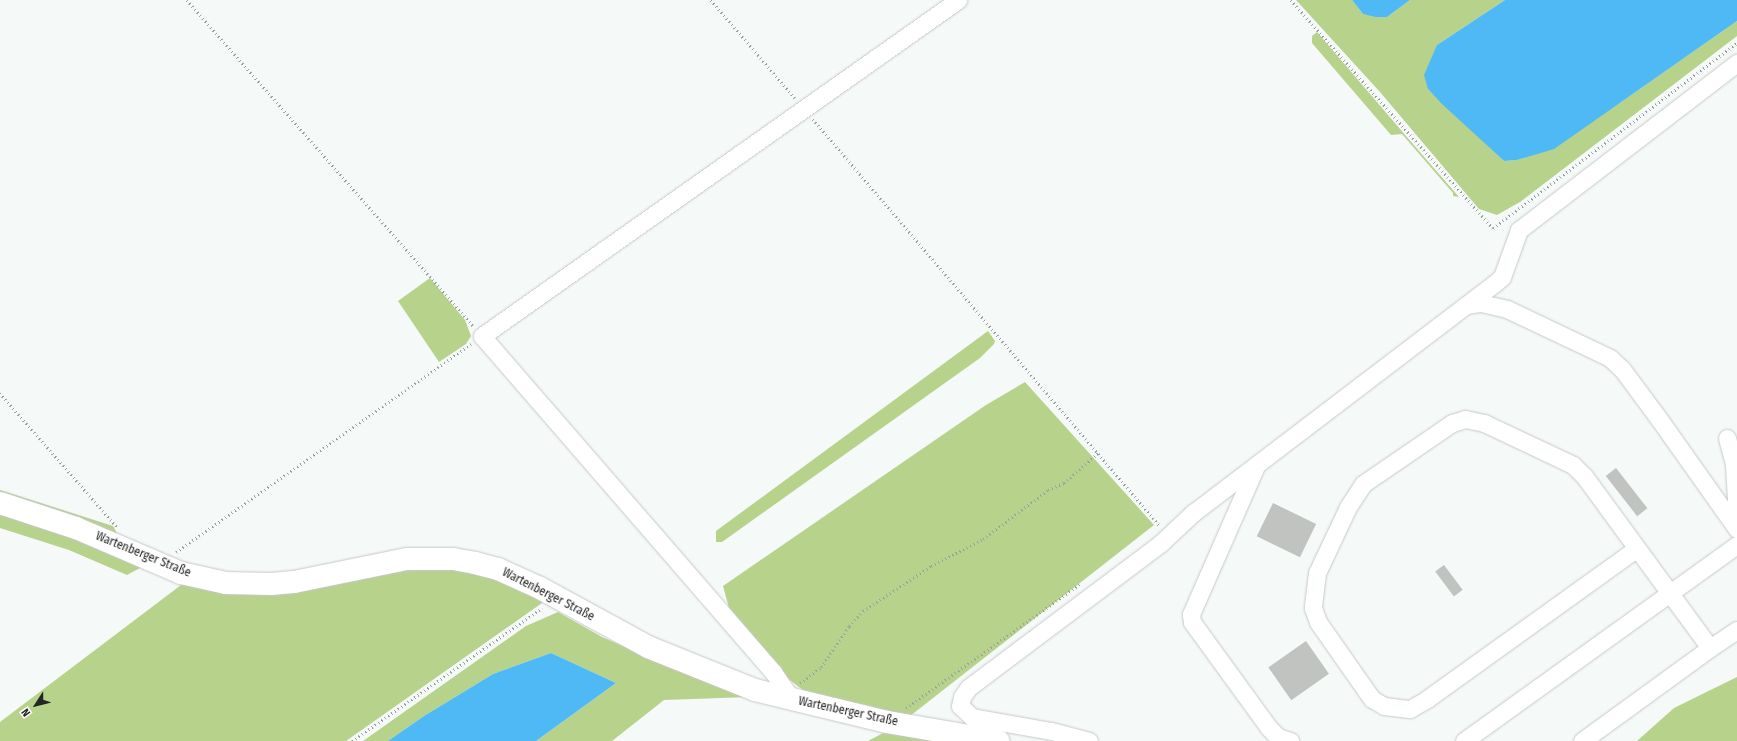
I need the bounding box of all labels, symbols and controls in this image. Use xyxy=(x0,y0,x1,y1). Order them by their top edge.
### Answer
street label: Wartenberger Straße xyxy=(93,529,193,581)
street label: Wartenberger Straße xyxy=(500,566,596,624)
north arrow xyxy=(16,685,56,725)
street label: Wartenberger Straße xyxy=(797,694,899,730)
text: N xyxy=(19,706,33,719)

